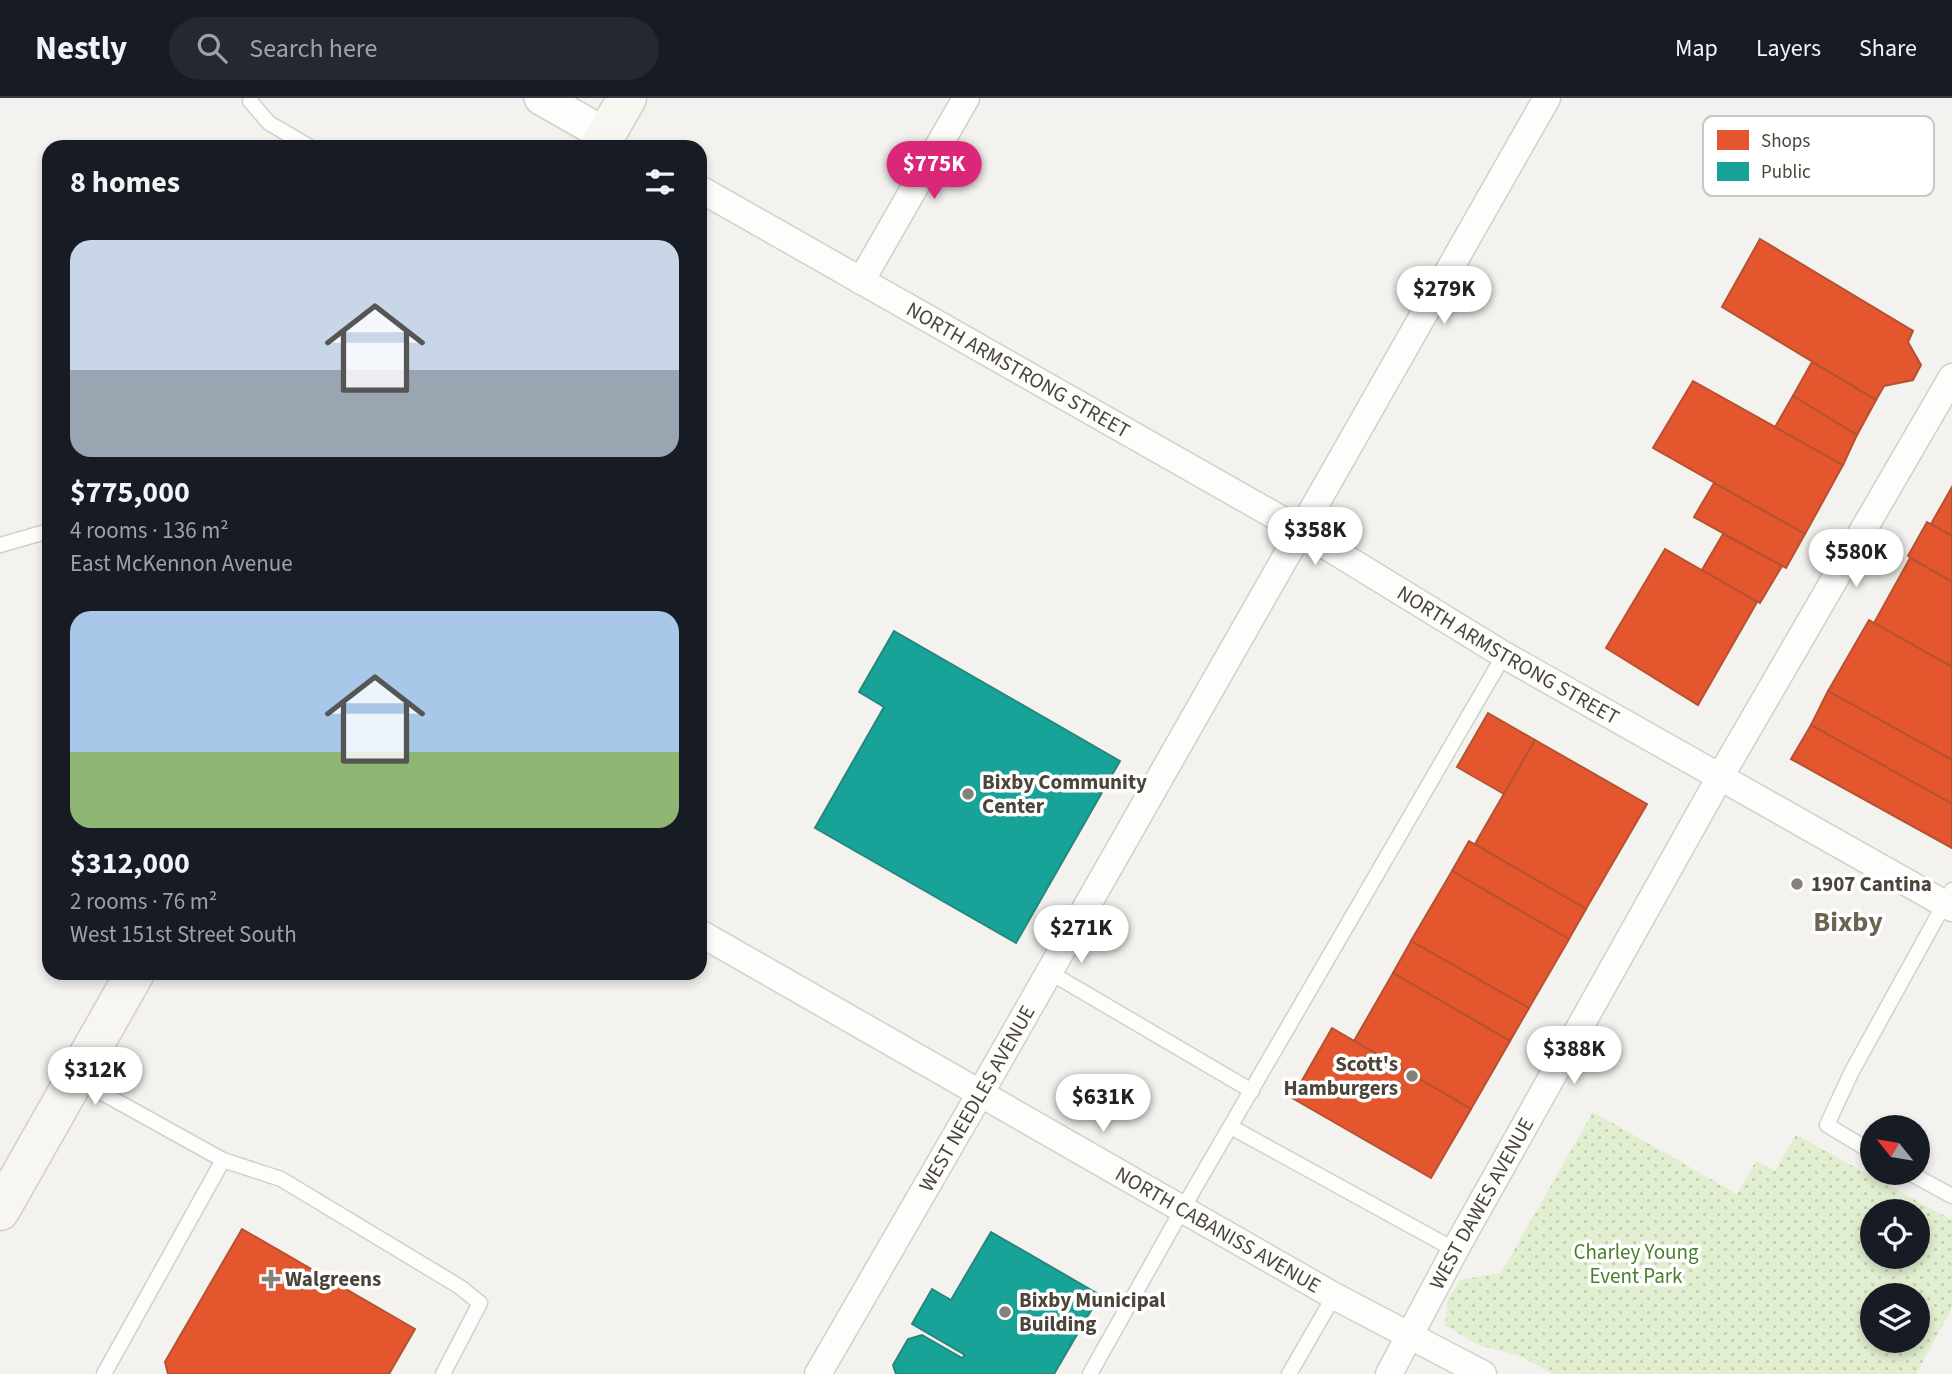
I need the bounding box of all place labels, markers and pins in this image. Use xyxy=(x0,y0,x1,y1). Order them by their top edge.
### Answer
pin: $775K xyxy=(885,141,983,201)
pin: $279K xyxy=(1395,266,1493,326)
pin: $358K xyxy=(1266,508,1364,567)
pin: $580K xyxy=(1807,530,1905,589)
place label: Bixby Community Center xyxy=(982,767,1147,821)
marker: Bixby Community Center xyxy=(960,786,976,802)
place label: 1907 Cantina xyxy=(1811,869,1932,899)
marker: 1907 Cantina xyxy=(1789,876,1805,892)
pin: $271K xyxy=(1032,906,1130,965)
pin: $388K xyxy=(1525,1026,1623,1086)
pin: $312K xyxy=(46,1048,144,1107)
place label: Scott's Hamburgers xyxy=(1283,1049,1398,1103)
marker: Scott's Hamburgers xyxy=(1404,1068,1420,1084)
pin: $631K xyxy=(1054,1074,1152,1134)
place label: Walgreens xyxy=(285,1264,381,1294)
marker: Walgreens xyxy=(263,1271,279,1287)
place label: Bixby Municipal Building xyxy=(1019,1285,1166,1339)
marker: Bixby Municipal Building xyxy=(997,1304,1013,1320)

